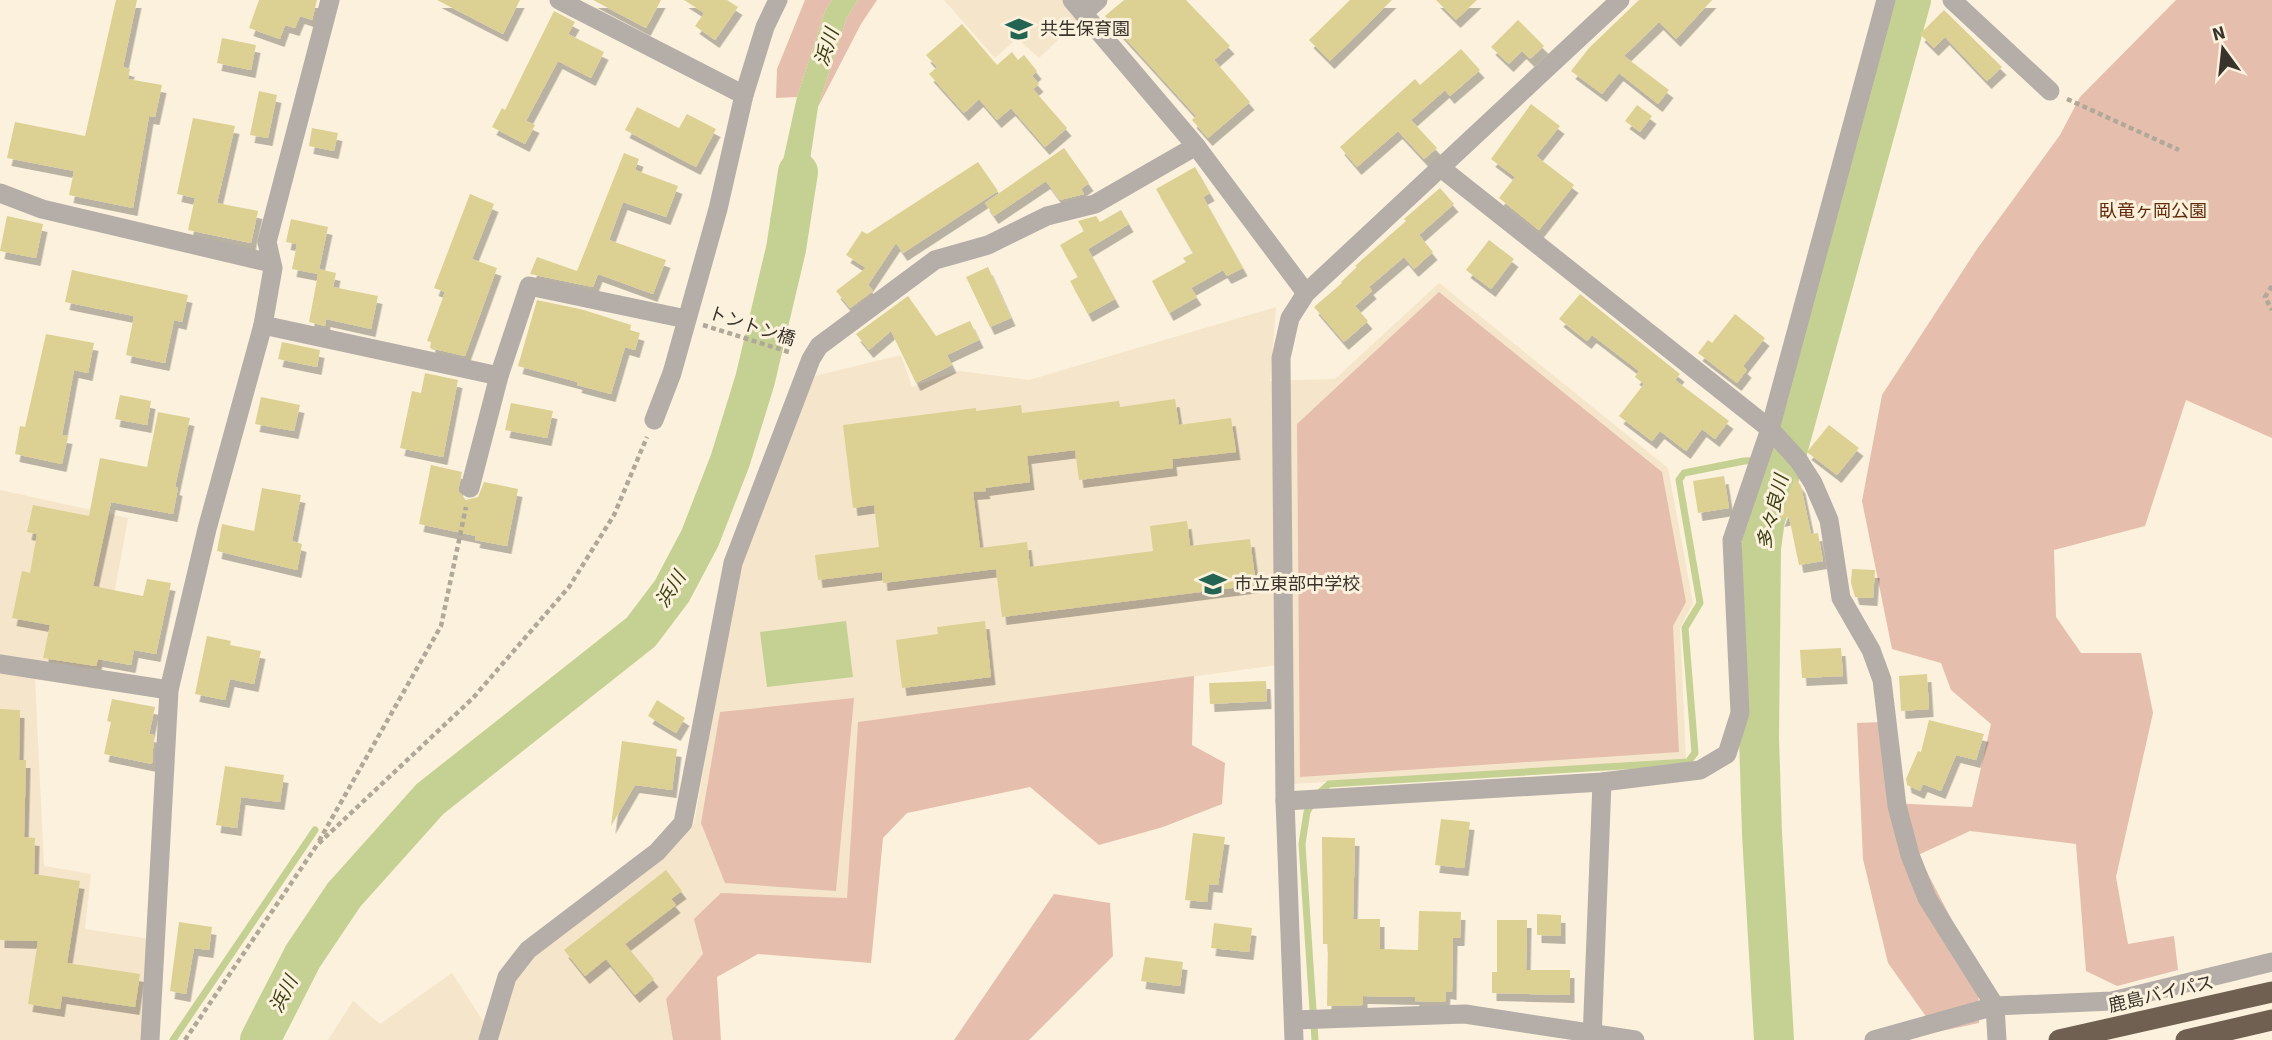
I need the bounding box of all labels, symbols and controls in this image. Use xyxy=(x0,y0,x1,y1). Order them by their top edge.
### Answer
school or university icon: 共生保育園 xyxy=(1004,14,1034,44)
north arrow xyxy=(2188,14,2258,84)
place label: 共生保育園 xyxy=(1040,17,1130,42)
text: N xyxy=(2209,19,2229,49)
water label: 浜川 xyxy=(809,23,847,70)
park label: 臥竜ヶ岡公園 xyxy=(2099,199,2207,224)
street label: トントン橋 xyxy=(705,301,799,352)
water label: 多々良川 xyxy=(1751,470,1796,553)
water label: 浜川 xyxy=(650,565,694,613)
school or university icon: 市立東部中学校 xyxy=(1198,569,1228,599)
place label: 市立東部中学校 xyxy=(1234,572,1360,597)
water label: 浜川 xyxy=(264,970,306,1018)
street label: 鹿島バイパス xyxy=(2106,970,2216,1019)

